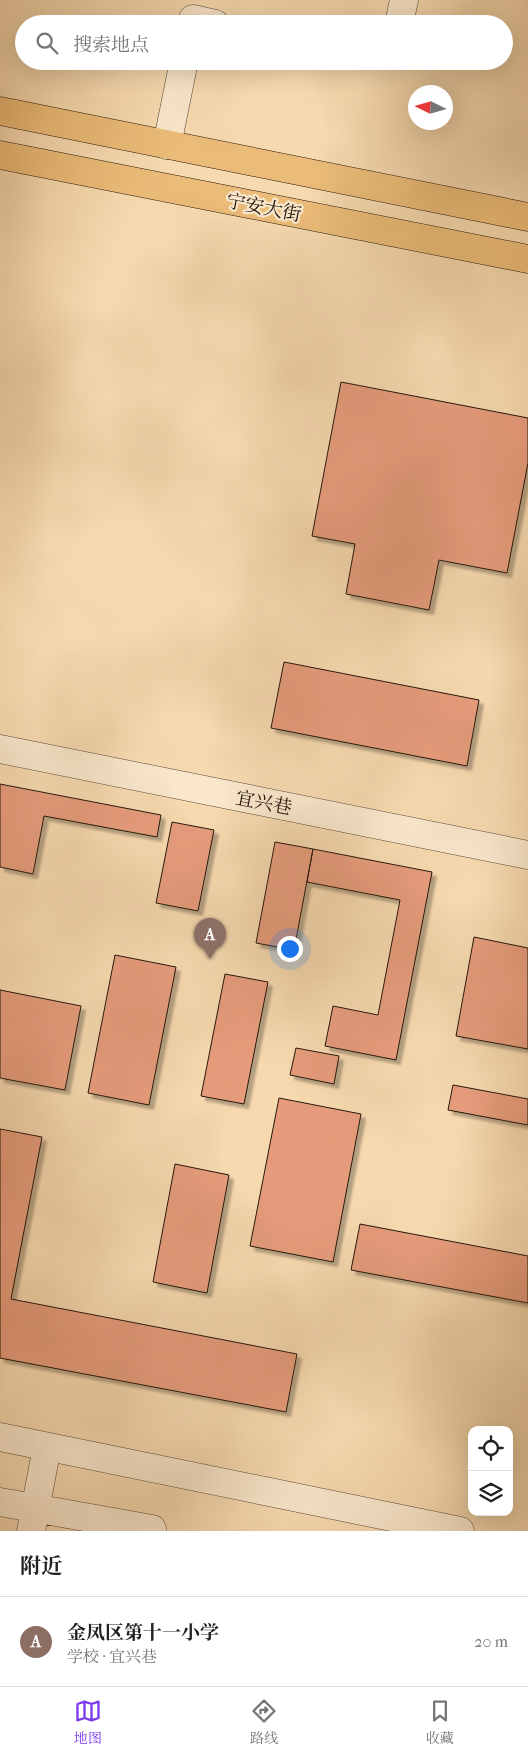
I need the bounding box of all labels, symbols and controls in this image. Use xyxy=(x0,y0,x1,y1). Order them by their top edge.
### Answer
search box xyxy=(15,15,513,70)
icon: search xyxy=(33,29,61,57)
text: 搜索地点 xyxy=(73,34,149,56)
north arrow xyxy=(408,85,453,130)
street label: 宁安大街 xyxy=(224,190,303,226)
street label: 宜兴巷 xyxy=(234,787,294,819)
pin: A xyxy=(194,918,226,959)
your location xyxy=(277,936,303,962)
map controls xyxy=(468,1426,513,1516)
button: locate xyxy=(468,1426,513,1471)
button: layers xyxy=(468,1471,513,1516)
text: 附近 xyxy=(20,1554,62,1578)
text: 金凤区第十一小学 xyxy=(67,1622,219,1644)
text: A xyxy=(31,1632,41,1651)
text: 20 m xyxy=(474,1632,508,1651)
text: 学校 · 宜兴巷 xyxy=(67,1647,157,1666)
tab: 地图 xyxy=(74,1697,102,1747)
tab: 路线 xyxy=(250,1697,278,1747)
tab: 收藏 xyxy=(426,1697,454,1747)

